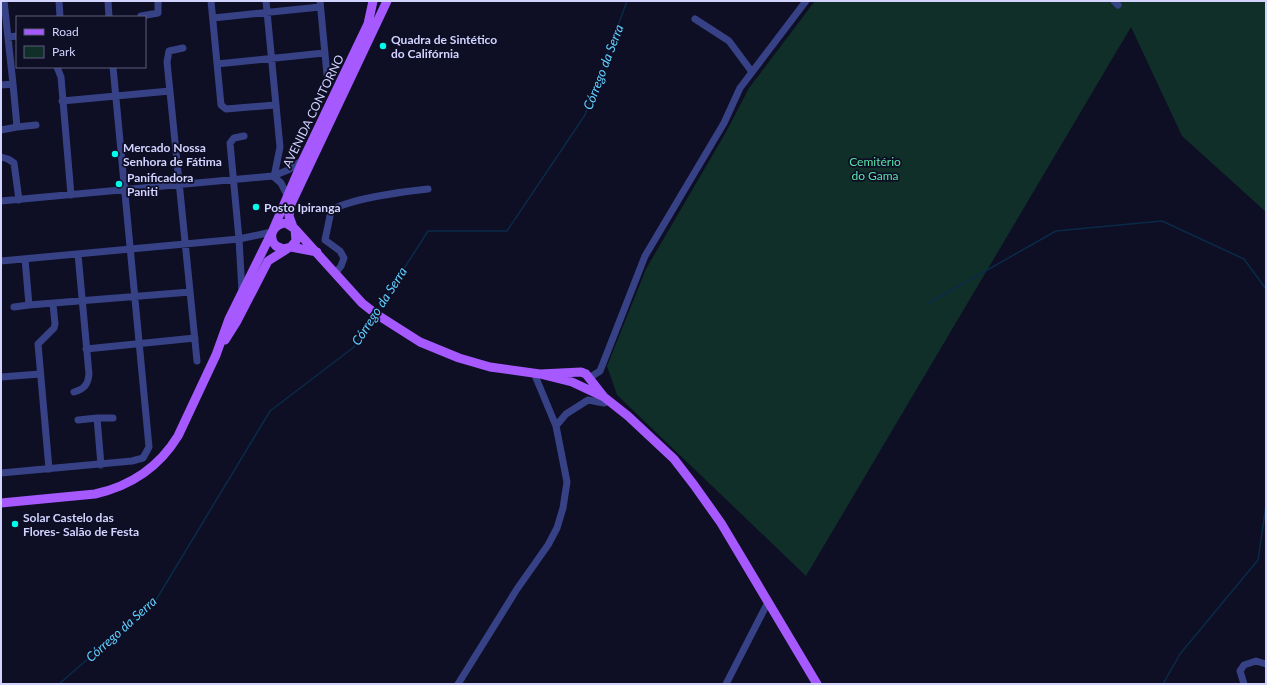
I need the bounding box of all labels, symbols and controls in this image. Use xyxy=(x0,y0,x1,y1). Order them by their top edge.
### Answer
legend xyxy=(16,16,146,68)
water label: Córrego da Serra xyxy=(579,22,627,112)
text: Road xyxy=(52,24,79,39)
place label: Quadra de Sintético do Califórnia xyxy=(391,32,497,61)
marker: Quadra de Sintético do Califórnia xyxy=(378,41,388,51)
text: Park xyxy=(52,44,76,59)
street label: AVENIDA CONTORNO xyxy=(279,52,347,170)
place label: Mercado Nossa Senhora de Fátima xyxy=(123,140,222,169)
marker: Mercado Nossa Senhora de Fátima xyxy=(110,149,120,159)
park label: Cemitério do Gama xyxy=(849,154,901,183)
place label: Panificadora Paniti xyxy=(127,170,193,199)
marker: Panificadora Paniti xyxy=(114,179,124,189)
place label: Posto Ipiranga xyxy=(264,200,341,215)
marker: Posto Ipiranga xyxy=(251,202,261,212)
water label: Córrego da Serra xyxy=(348,264,410,348)
place label: Solar Castelo das Flores- Salão de Festa xyxy=(23,510,139,539)
marker: Solar Castelo das Flores- Salão de Festa xyxy=(10,519,20,529)
water label: Córrego da Serra xyxy=(82,593,160,665)

